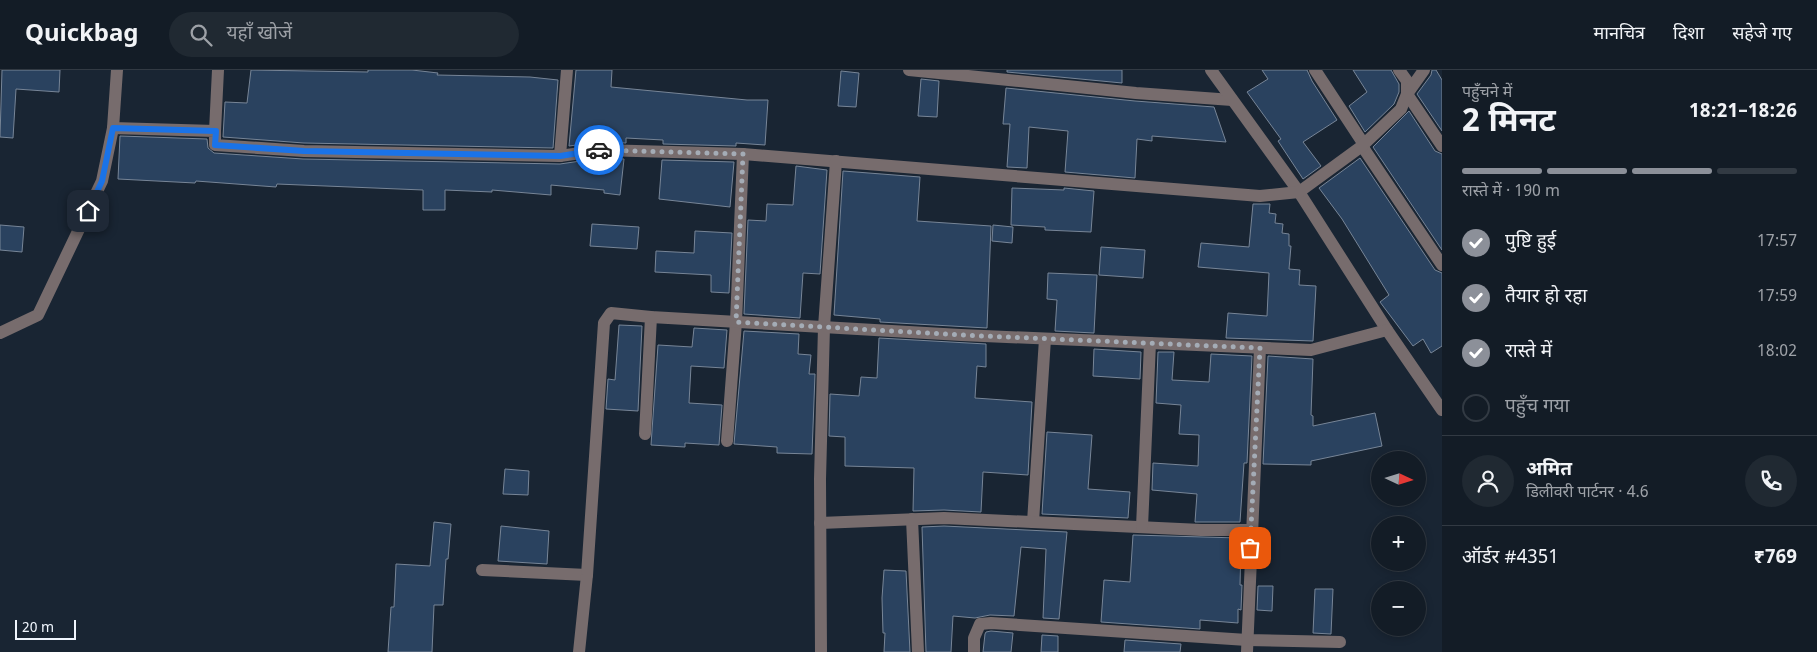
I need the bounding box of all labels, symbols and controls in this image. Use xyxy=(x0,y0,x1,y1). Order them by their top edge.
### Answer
search box xyxy=(169,12,519,57)
text: Quickbag xyxy=(25,19,139,51)
icon: search xyxy=(187,21,215,49)
text: यहाँ खोजें xyxy=(227,22,292,47)
text: मानचित्र xyxy=(1594,23,1645,46)
text: दिशा xyxy=(1673,23,1704,46)
text: सहेजे गए xyxy=(1732,23,1792,46)
text: पहुँचने में xyxy=(1462,83,1512,104)
text: 18:21–18:26 xyxy=(1689,100,1797,125)
text: 2 मिनट xyxy=(1462,102,1556,144)
courier xyxy=(574,125,624,175)
icon: car xyxy=(585,136,613,164)
text: रास्ते में · 190 m xyxy=(1462,182,1560,203)
pin xyxy=(67,190,109,232)
icon: home xyxy=(74,197,102,225)
icon: check xyxy=(1462,229,1490,257)
text: पुष्टि हुई xyxy=(1505,230,1556,255)
text: 17:57 xyxy=(1757,232,1797,253)
icon: check xyxy=(1462,284,1490,312)
text: तैयार हो रहा xyxy=(1505,285,1587,310)
text: 17:59 xyxy=(1757,287,1797,308)
icon: check xyxy=(1462,339,1490,367)
text: रास्ते में xyxy=(1505,340,1552,365)
text: 18:02 xyxy=(1757,342,1797,363)
text: पहुँच गया xyxy=(1505,395,1570,420)
north arrow xyxy=(1371,451,1426,506)
map controls xyxy=(1371,451,1426,636)
button: person xyxy=(1462,455,1514,507)
button: phone xyxy=(1745,455,1797,507)
text: अमित xyxy=(1526,458,1572,483)
text: डिलीवरी पार्टनर · 4.6 xyxy=(1526,483,1649,504)
button: + xyxy=(1371,516,1426,571)
pin xyxy=(1229,527,1271,569)
icon: bag xyxy=(1236,534,1264,562)
text: ऑर्डर #4351 xyxy=(1462,546,1559,571)
text: ₹769 xyxy=(1754,546,1797,571)
button: − xyxy=(1371,581,1426,636)
scale bar xyxy=(15,617,76,640)
text: 20 m xyxy=(22,619,54,638)

